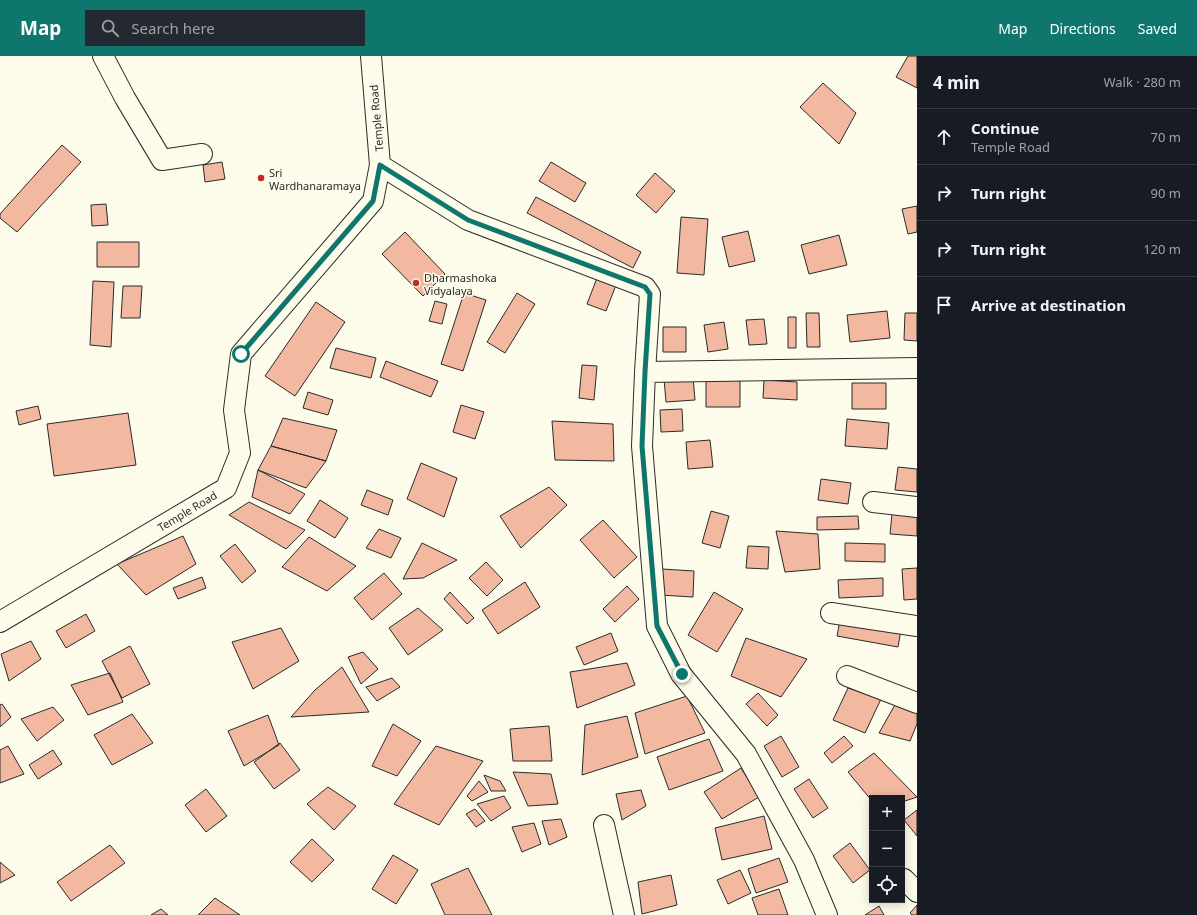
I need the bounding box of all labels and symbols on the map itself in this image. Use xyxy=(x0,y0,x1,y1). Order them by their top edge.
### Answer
street label: Temple Road xyxy=(366,84,386,152)
place label: Sri Wardhanaramaya xyxy=(269,165,361,193)
marker: Sri Wardhanaramaya xyxy=(256,173,266,183)
place label: Dharmashoka Vidyalaya xyxy=(424,270,497,298)
marker: Dharmashoka Vidyalaya xyxy=(411,278,421,288)
route start xyxy=(232,345,250,363)
street label: Temple Road xyxy=(154,487,220,535)
route end xyxy=(673,665,691,683)

